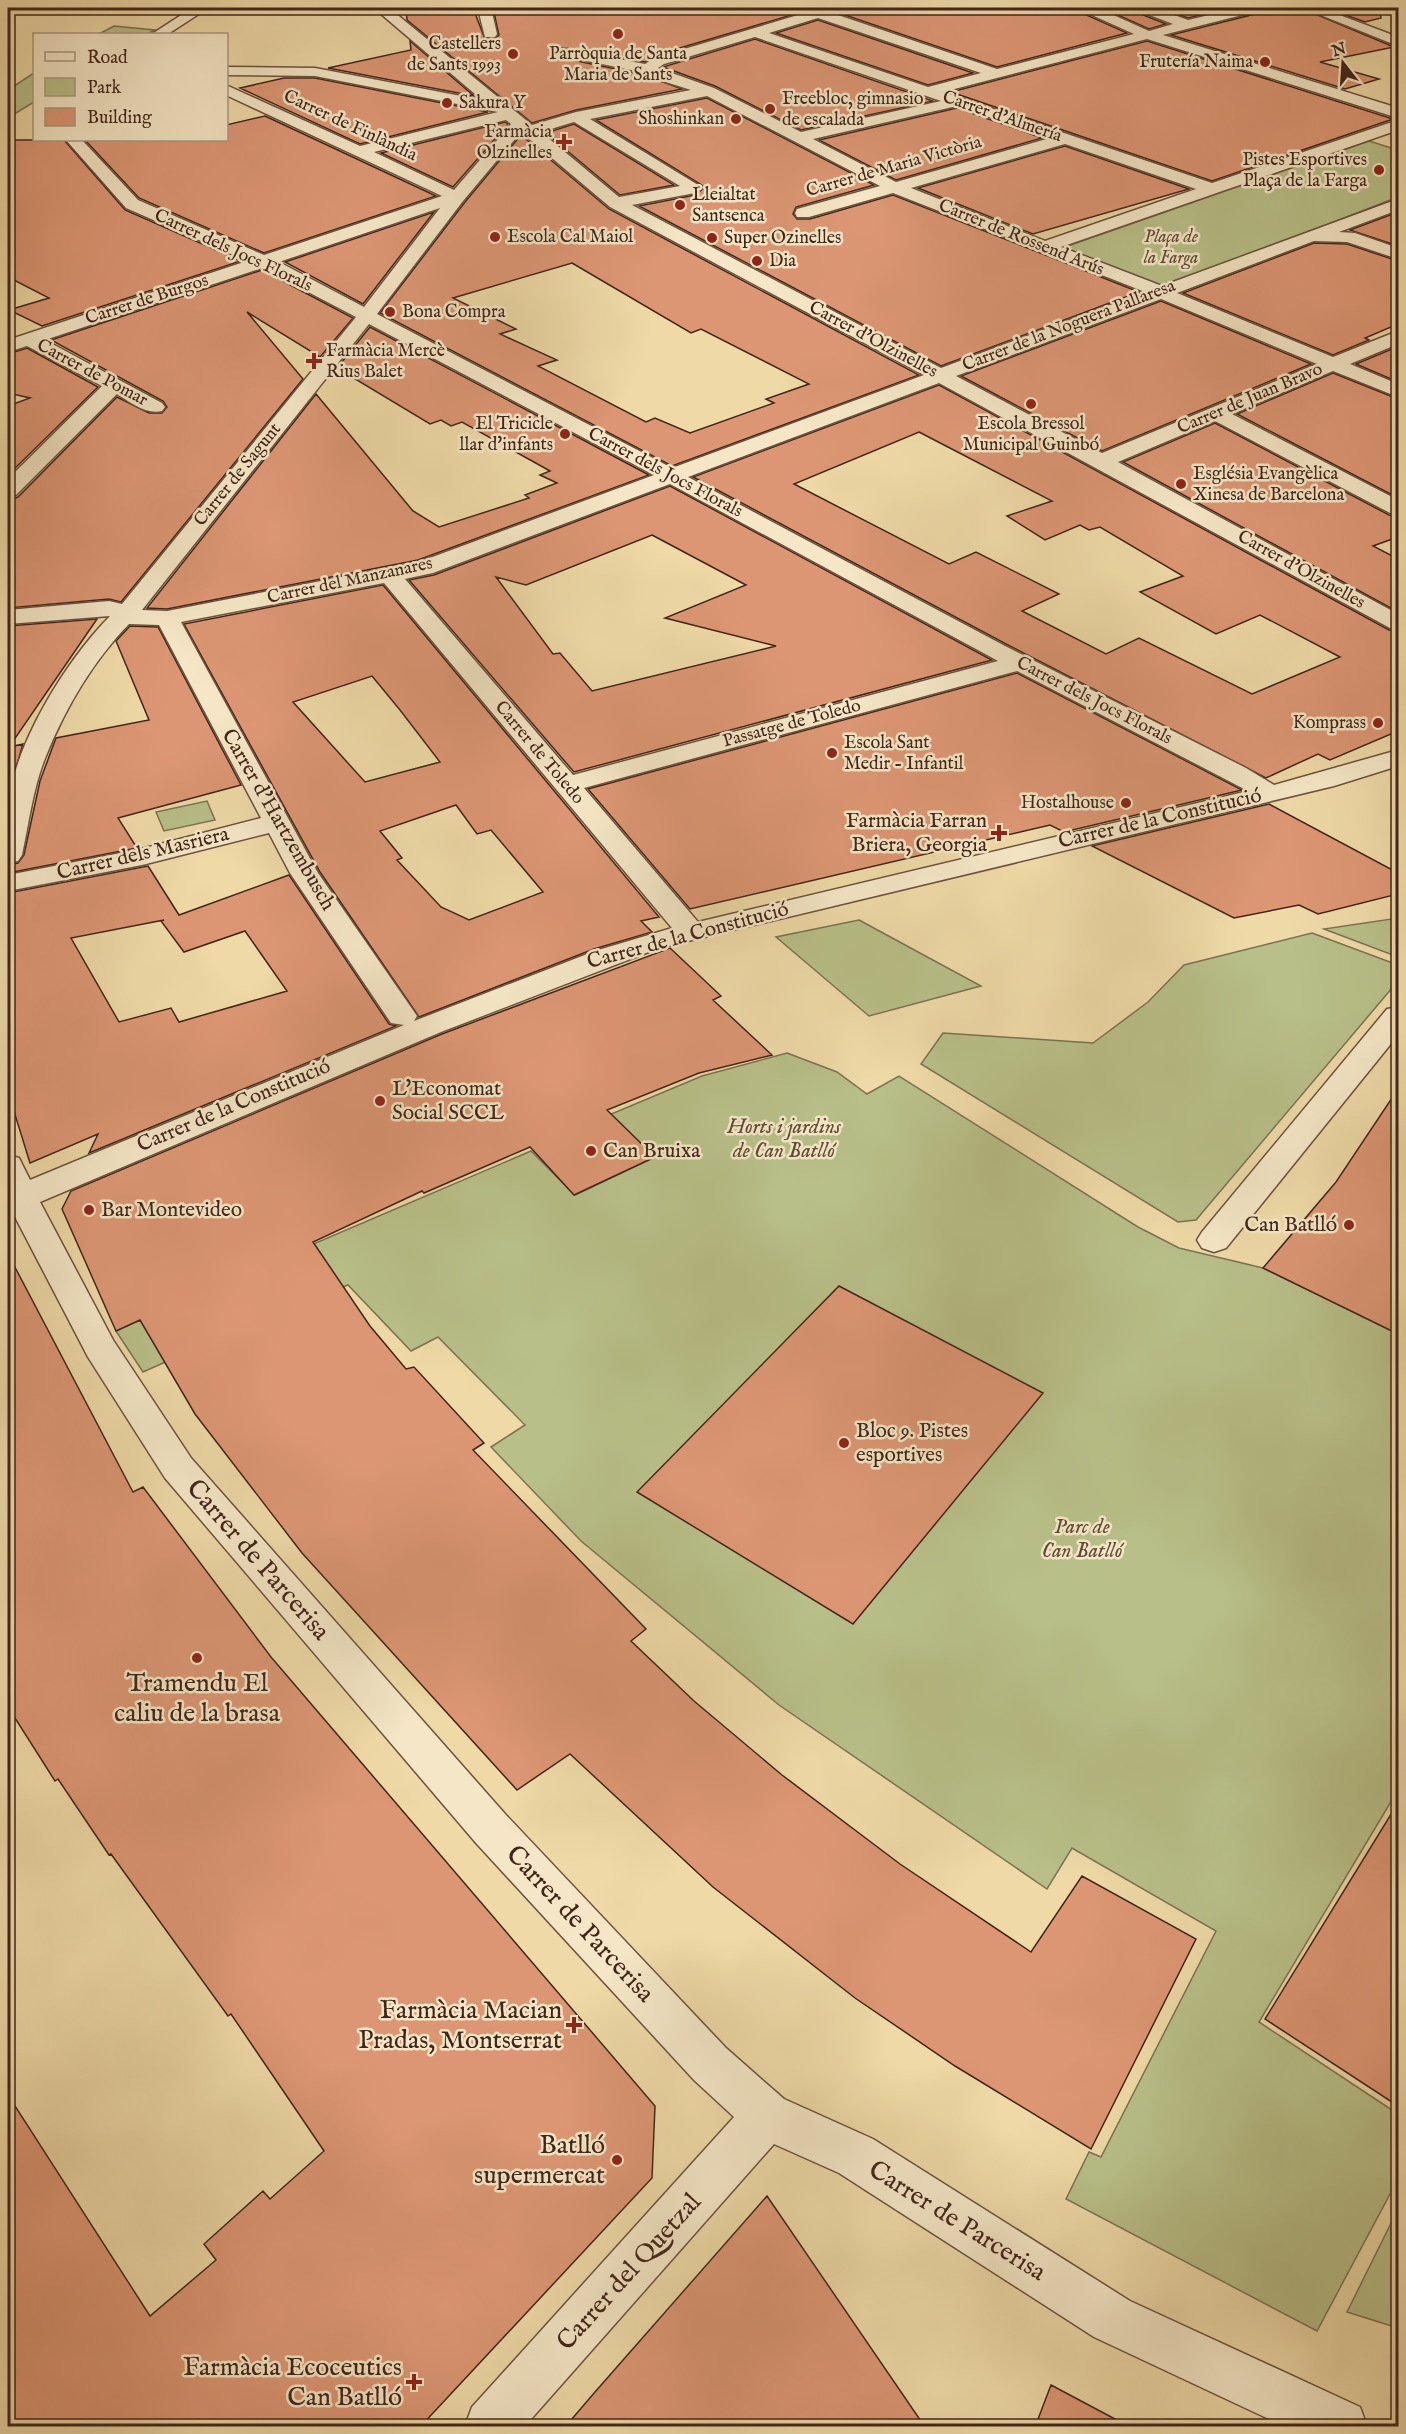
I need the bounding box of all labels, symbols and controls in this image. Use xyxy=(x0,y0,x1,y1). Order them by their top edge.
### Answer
marker: Parròquia de Santa Maria de Sants xyxy=(611,27,625,41)
legend xyxy=(33,33,228,141)
place label: Castellers de Sants 1993 xyxy=(407,33,501,77)
north arrow xyxy=(1313,33,1373,93)
text: N xyxy=(1329,39,1349,62)
place label: Parròquia de Santa Maria de Sants xyxy=(549,43,687,87)
text: Road xyxy=(87,47,128,70)
marker: Castellers de Sants 1993 xyxy=(506,47,520,61)
place label: Frutería Naima xyxy=(1139,51,1253,74)
marker: Frutería Naima xyxy=(1258,55,1272,69)
text: Park xyxy=(87,77,122,100)
street label: Carrer de Finlàndia xyxy=(280,85,421,167)
street label: Carrer d'Almería xyxy=(939,86,1065,148)
place label: Freebloc, gimnasio de escalada xyxy=(782,88,924,132)
place label: Sakura Y xyxy=(459,92,526,115)
marker: Sakura Y xyxy=(440,96,454,110)
marker: Freebloc, gimnasio de escalada xyxy=(763,102,777,116)
text: Building xyxy=(87,107,152,130)
place label: Shoshinkan xyxy=(638,108,724,131)
marker: Shoshinkan xyxy=(729,112,743,126)
place label: Farmàcia Olzinelles xyxy=(477,121,552,165)
street label: Carrer de Maria Victòria xyxy=(804,131,985,203)
marker: Farmàcia Olzinelles xyxy=(557,135,571,149)
place label: Pistes Esportives Plaça de la Farga xyxy=(1243,149,1367,193)
marker: Pistes Esportives Plaça de la Farga xyxy=(1372,163,1386,177)
place label: Lleialtat Santsenca xyxy=(692,184,765,228)
street label: Carrer de Rossend Arús xyxy=(935,194,1107,282)
marker: Lleialtat Santsenca xyxy=(673,198,687,212)
street label: Carrer dels Jocs Florals xyxy=(150,204,316,298)
place label: Escola Cal Maiol xyxy=(507,226,633,249)
park label: Plaça de la Farga xyxy=(1144,226,1198,270)
place label: Super Ozinelles xyxy=(724,227,841,250)
marker: Escola Cal Maiol xyxy=(488,230,502,244)
marker: Super Ozinelles xyxy=(705,231,719,245)
place label: Dia xyxy=(769,250,796,273)
marker: Dia xyxy=(750,254,764,268)
street label: Carrer de Burgos xyxy=(83,269,211,331)
street label: Carrer de la Noguera Pallaresa xyxy=(959,275,1179,377)
street label: Carrer d'Olzinelles xyxy=(805,296,941,384)
place label: Bona Compra xyxy=(402,301,506,324)
marker: Bona Compra xyxy=(383,305,397,319)
street label: Carrer de Pomar xyxy=(33,334,152,412)
place label: Farmàcia Mercè Rius Balet xyxy=(326,340,445,384)
marker: Farmàcia Mercè Rius Balet xyxy=(307,354,321,368)
street label: Carrer de Juan Bravo xyxy=(1174,358,1326,440)
marker: Escola Bressol Municipal Guinbó xyxy=(1024,397,1038,411)
place label: El Tricicle llar d'infants xyxy=(460,413,553,457)
place label: Escola Bressol Municipal Guinbó xyxy=(963,413,1100,457)
street label: Carrer de Sagunt xyxy=(189,419,287,531)
street label: Carrer dels Jocs Florals xyxy=(584,423,746,523)
marker: El Tricicle llar d'infants xyxy=(558,427,572,441)
place label: Església Evangèlica Xinesa de Barcelona xyxy=(1193,463,1344,507)
marker: Església Evangèlica Xinesa de Barcelona xyxy=(1174,477,1188,491)
street label: Carrer d'Olzinelles xyxy=(1233,525,1369,615)
street label: Carrer del Manzanares xyxy=(265,552,435,610)
street label: Carrer dels Jocs Florals xyxy=(1012,652,1176,750)
street label: Passatge de Toledo xyxy=(720,694,864,753)
street label: Carrer de Toledo xyxy=(489,697,589,810)
place label: Komprass xyxy=(1293,712,1366,735)
marker: Komprass xyxy=(1371,716,1385,730)
street label: Carrer d'Hartzembusch xyxy=(215,724,341,916)
place label: Escola Sant Medir - Infantil xyxy=(844,732,963,776)
marker: Escola Sant Medir - Infantil xyxy=(825,746,839,760)
street label: Carrer de la Constitució xyxy=(1056,782,1264,856)
place label: Hostalhouse xyxy=(1021,792,1114,815)
marker: Hostalhouse xyxy=(1119,796,1133,810)
place label: Farmàcia Farran Briera, Georgia xyxy=(846,808,988,859)
street label: Carrer dels Masriera xyxy=(54,821,233,887)
marker: Farmàcia Farran Briera, Georgia xyxy=(992,826,1006,840)
street label: Carrer de la Constitució xyxy=(584,896,792,976)
street label: Carrer de la Constitució xyxy=(133,1053,335,1159)
place label: L'Economat Social SCCL xyxy=(392,1076,504,1127)
marker: L'Economat Social SCCL xyxy=(373,1094,387,1108)
park label: Horts i jardins de Can Batlló xyxy=(726,1114,842,1165)
place label: Can Bruixa xyxy=(603,1138,701,1165)
marker: Can Bruixa xyxy=(584,1144,598,1158)
place label: Bar Montevideo xyxy=(101,1197,242,1224)
marker: Bar Montevideo xyxy=(82,1203,96,1217)
place label: Can Batlló xyxy=(1244,1212,1337,1239)
marker: Can Batlló xyxy=(1342,1218,1356,1232)
place label: Bloc 9. Pistes esportives xyxy=(856,1418,968,1469)
marker: Bloc 9. Pistes esportives xyxy=(837,1436,851,1450)
street label: Carrer de Parcerisa xyxy=(179,1473,338,1648)
park label: Parc de Can Batlló xyxy=(1042,1514,1125,1565)
marker: Tramendu El caliu de la brasa xyxy=(190,1651,204,1665)
place label: Tramendu El caliu de la brasa xyxy=(114,1667,281,1730)
street label: Carrer de Parcerisa xyxy=(499,1838,662,2010)
place label: Farmàcia Macian Pradas, Montserrat xyxy=(358,1994,562,2057)
marker: Farmàcia Macian Pradas, Montserrat xyxy=(567,2018,581,2032)
place label: Batlló supermercat xyxy=(474,2129,605,2192)
marker: Batlló supermercat xyxy=(610,2153,624,2167)
street label: Carrer de Parcerisa xyxy=(862,2153,1053,2289)
street label: Carrer del Quetzal xyxy=(550,2186,709,2358)
place label: Farmàcia Ecoceutics Can Batlló xyxy=(183,2351,402,2414)
marker: Farmàcia Ecoceutics Can Batlló xyxy=(407,2375,421,2389)

